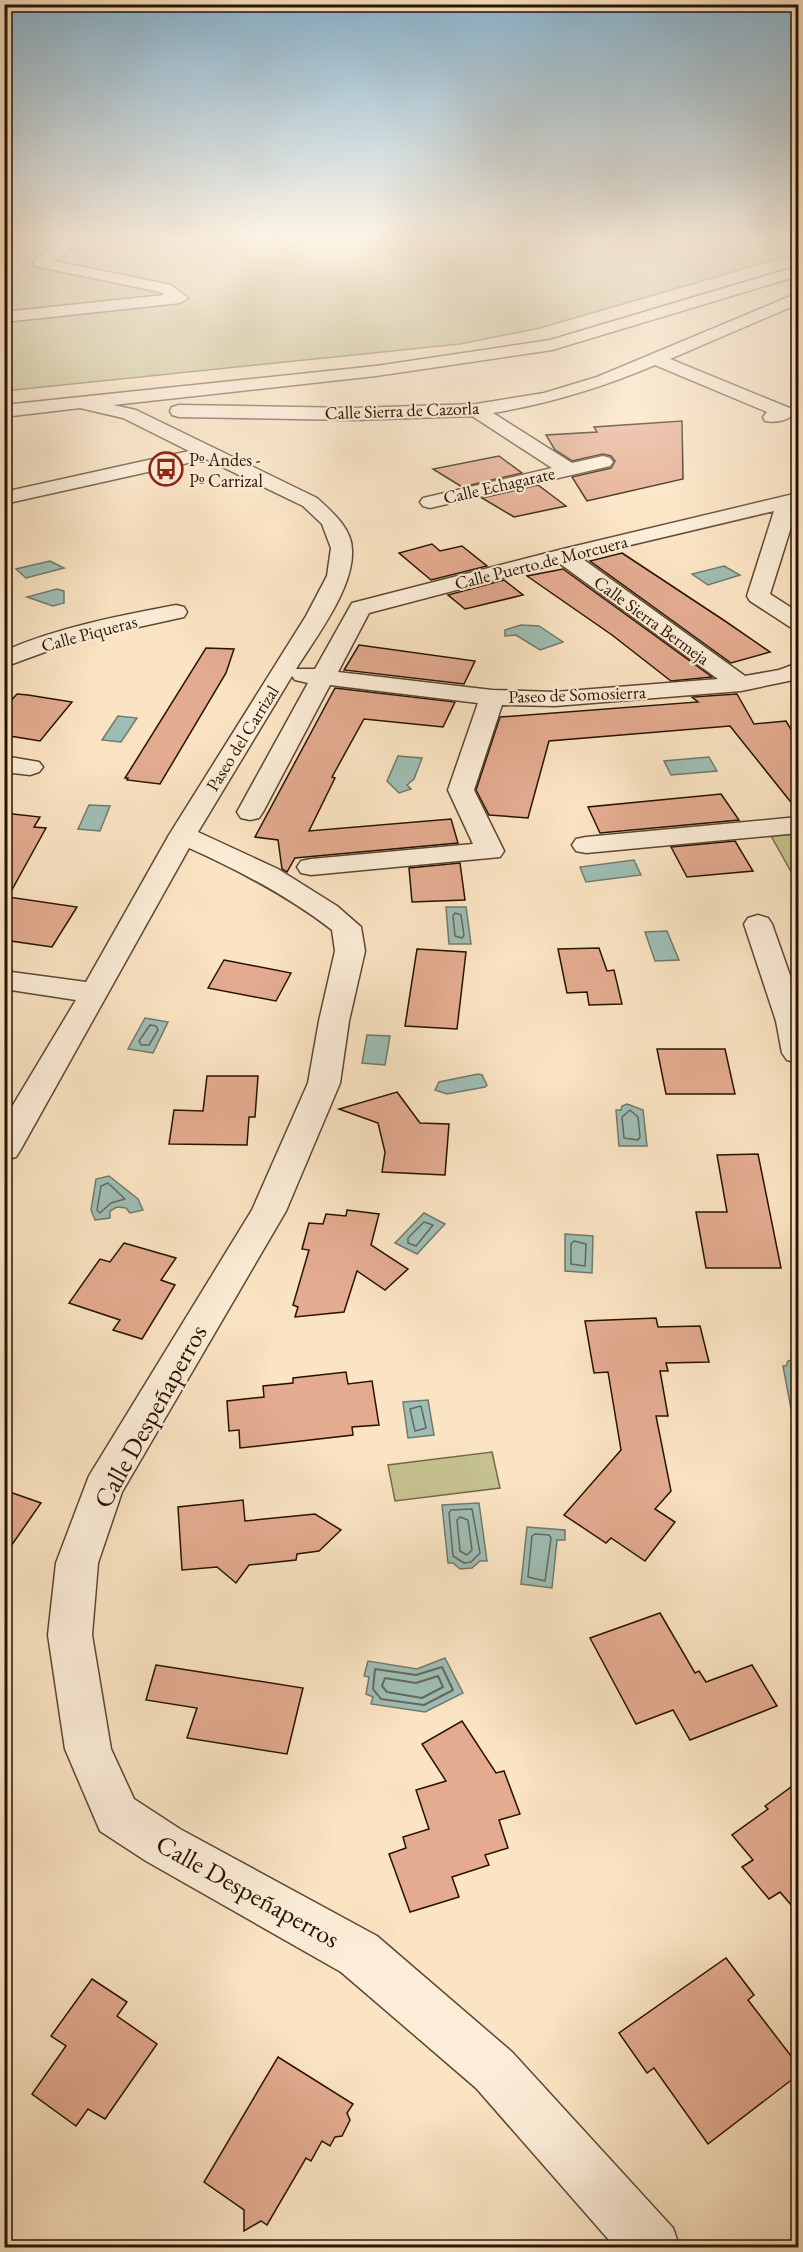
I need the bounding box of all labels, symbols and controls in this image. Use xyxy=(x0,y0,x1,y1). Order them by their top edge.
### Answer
street label: Calle Sierra de Cazorla xyxy=(324,396,480,424)
place label: Pº Andes - Pº Carrizal xyxy=(189,448,263,492)
bus stop icon: Pº Andes - Pº Carrizal xyxy=(148,451,184,487)
street label: Calle Echagarate xyxy=(441,461,557,509)
street label: Calle Puerto de Morcuera xyxy=(452,529,631,595)
street label: Calle Sierra Bermeja xyxy=(590,570,715,670)
street label: Calle Piqueras xyxy=(38,609,140,657)
street label: Paseo de Somosierra xyxy=(508,680,647,708)
street label: Paseo del Carrizal xyxy=(200,681,284,795)
street label: Calle Despeñaperros xyxy=(85,1318,215,1514)
street label: Calle Despeñaperros xyxy=(150,1826,346,1956)

